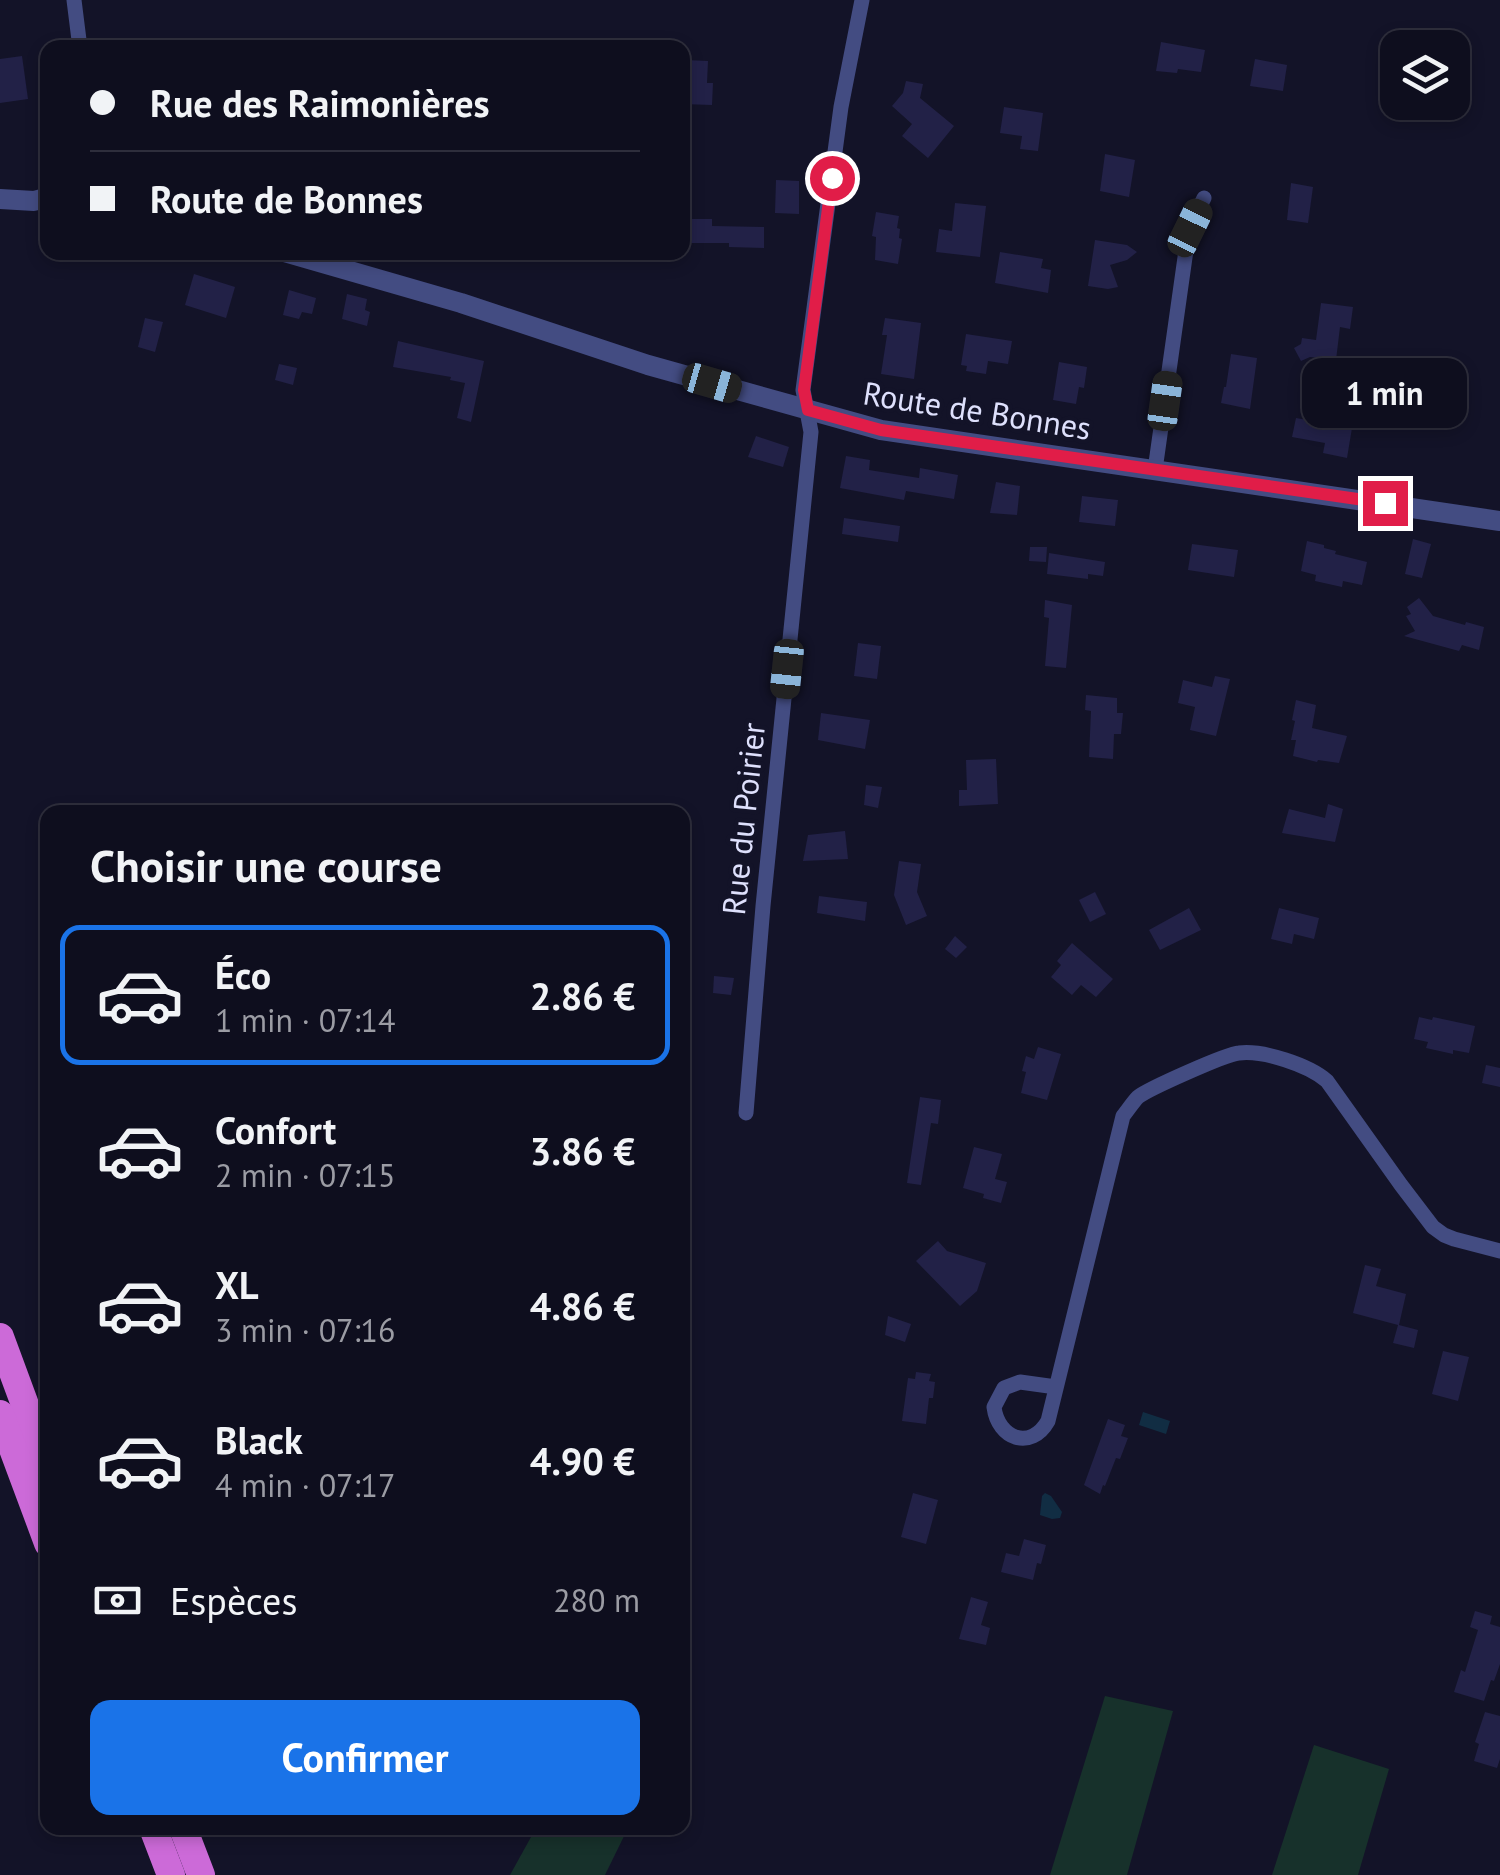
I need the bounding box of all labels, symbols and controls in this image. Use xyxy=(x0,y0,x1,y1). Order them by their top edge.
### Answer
map controls xyxy=(1380,30,1470,120)
button: layers xyxy=(1380,30,1470,120)
text: Rue des Raimonières xyxy=(150,78,490,127)
route start xyxy=(810,156,855,201)
text: Route de Bonnes xyxy=(150,174,423,223)
car xyxy=(1163,194,1217,262)
callout: 1 min xyxy=(1302,358,1468,428)
car xyxy=(679,360,745,406)
car xyxy=(1146,369,1184,433)
street label: Route de Bonnes xyxy=(860,371,1094,449)
text: 1 min xyxy=(1345,372,1424,414)
route end xyxy=(1363,481,1408,526)
car xyxy=(769,638,805,700)
street label: Rue du Poirier xyxy=(712,721,774,917)
text: Choisir une course xyxy=(90,836,442,894)
icon: car xyxy=(95,950,185,1040)
text: Éco xyxy=(215,950,271,999)
text: 2.86 € xyxy=(530,971,635,1020)
text: 1 min · 07:14 xyxy=(215,999,395,1041)
icon: car xyxy=(95,1105,185,1195)
text: Confort xyxy=(215,1105,336,1154)
text: 3.86 € xyxy=(530,1126,635,1175)
text: 2 min · 07:15 xyxy=(215,1154,395,1196)
icon: car xyxy=(95,1260,185,1350)
text: XL xyxy=(215,1260,259,1309)
text: 4.86 € xyxy=(530,1281,635,1330)
text: 3 min · 07:16 xyxy=(215,1309,395,1351)
icon: car xyxy=(95,1415,185,1505)
text: Black xyxy=(215,1415,303,1464)
text: 4.90 € xyxy=(530,1436,635,1485)
text: 4 min · 07:17 xyxy=(215,1464,395,1506)
icon: cash xyxy=(90,1573,145,1628)
text: Espèces xyxy=(170,1576,297,1625)
text: 280 m xyxy=(553,1579,640,1621)
button: Confirmer xyxy=(90,1700,640,1815)

